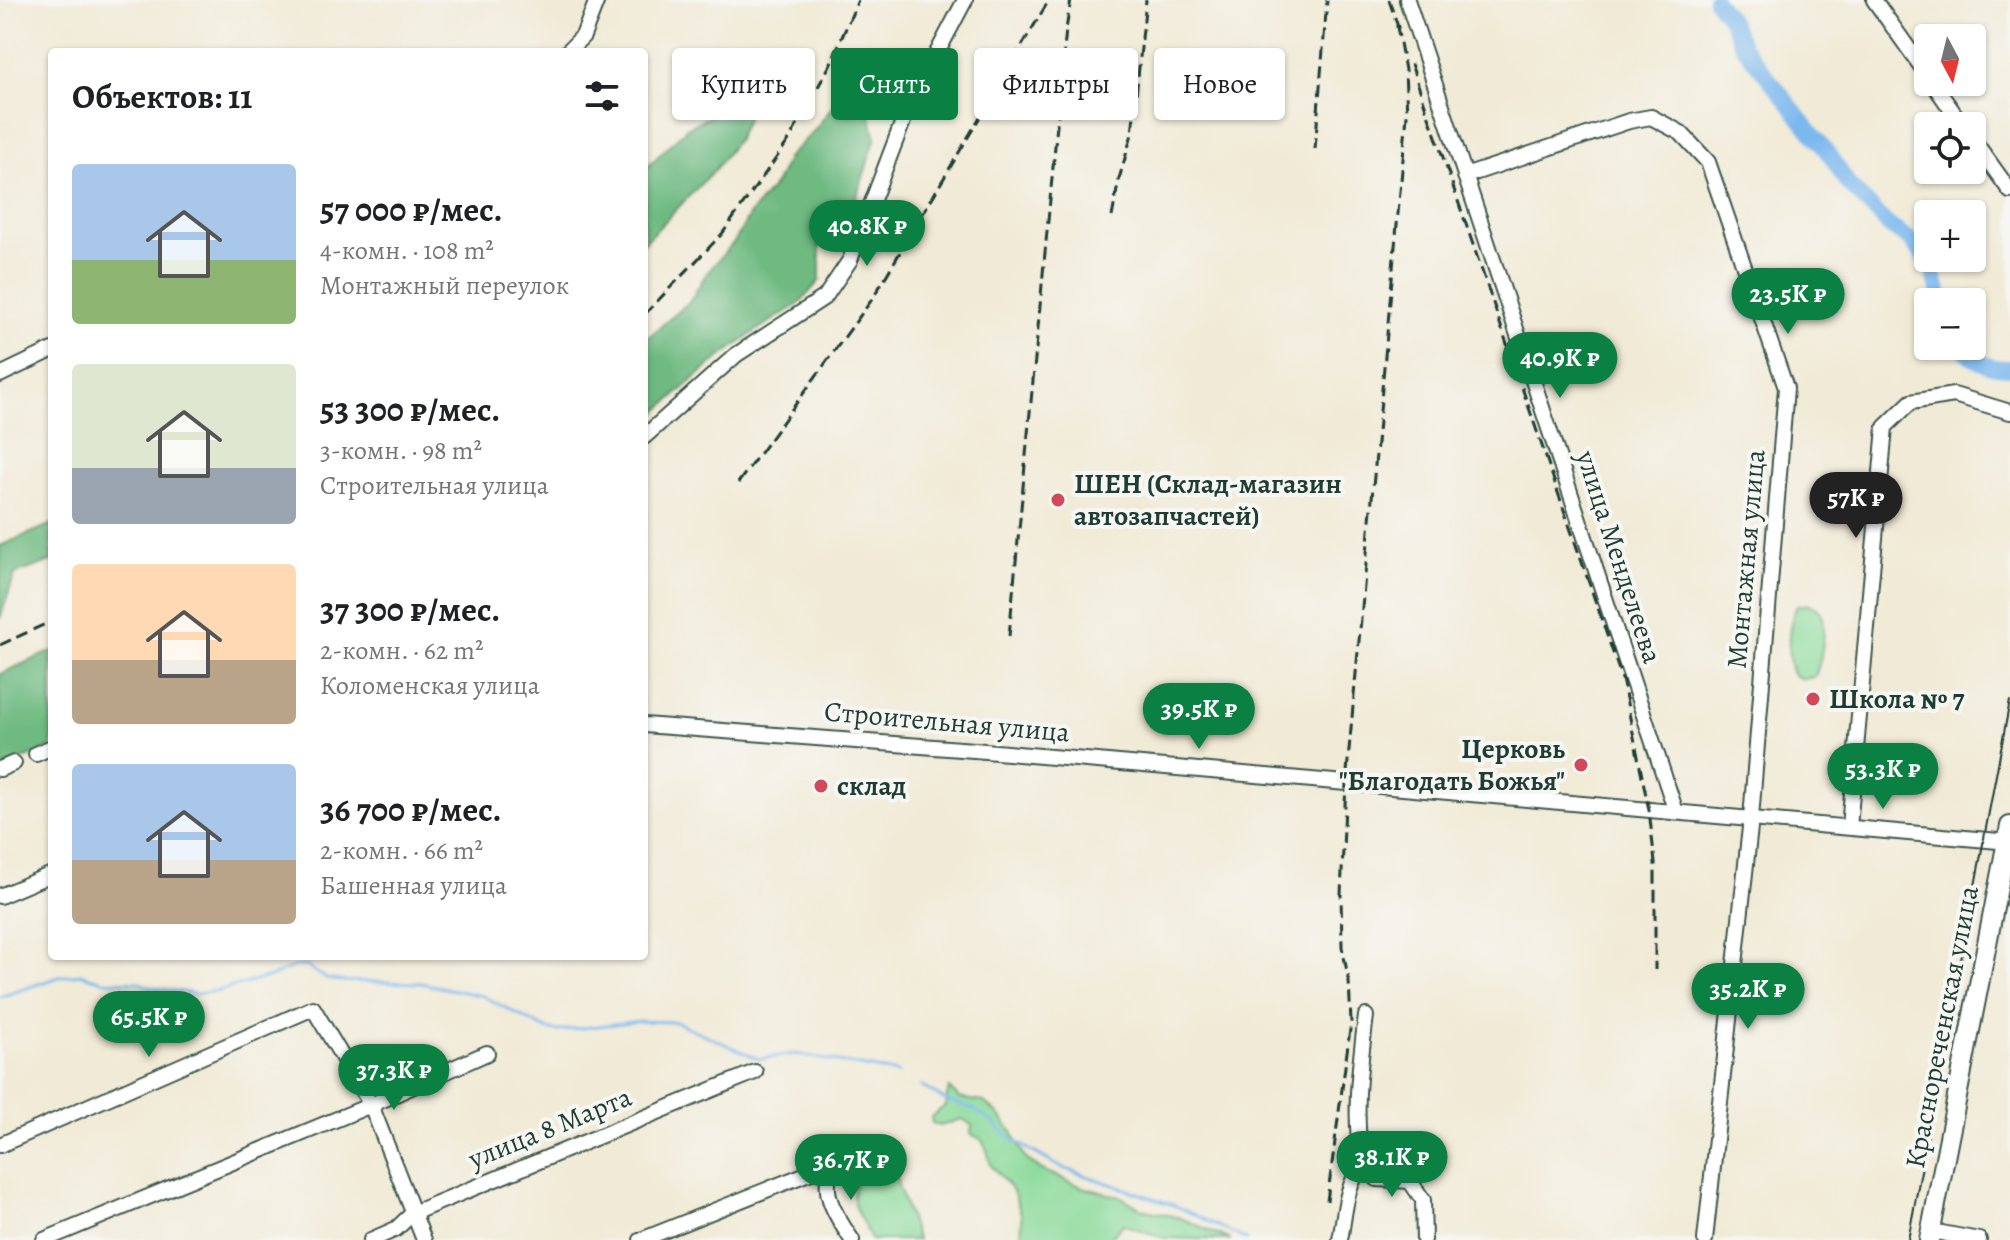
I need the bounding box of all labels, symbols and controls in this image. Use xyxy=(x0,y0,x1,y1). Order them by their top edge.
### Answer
north arrow xyxy=(1914,24,1986,96)
map controls xyxy=(1914,24,1986,360)
chip: Купить xyxy=(672,48,815,120)
chip: Снять xyxy=(831,48,958,120)
chip: Фильтры xyxy=(974,48,1138,120)
chip: Новое xyxy=(1154,48,1285,120)
text: Объектов: 11 xyxy=(72,73,252,120)
icon: filters xyxy=(580,74,624,118)
button: locate xyxy=(1914,112,1986,184)
text: 57 000 ₽/мес. xyxy=(320,186,503,233)
icon: home xyxy=(136,196,232,292)
pin: 40.8K ₽ xyxy=(793,200,941,268)
button: + xyxy=(1914,200,1986,272)
text: 40.8K ₽ xyxy=(827,208,907,243)
text: 4-комн. · 108 m² xyxy=(320,233,494,268)
text: Монтажный переулок xyxy=(320,268,569,303)
pin: 23.5K ₽ xyxy=(1714,268,1862,336)
text: 23.5K ₽ xyxy=(1750,276,1826,311)
button: − xyxy=(1914,288,1986,360)
pin: 40.9K ₽ xyxy=(1486,332,1634,400)
text: 40.9K ₽ xyxy=(1520,340,1600,375)
text: 53 300 ₽/мес. xyxy=(320,386,500,433)
icon: home xyxy=(136,396,232,492)
text: 3-комн. · 98 m² xyxy=(320,433,482,468)
street label: улица Менделеева xyxy=(1566,445,1671,668)
street label: Монтажная улица xyxy=(1717,448,1775,670)
place label: ШЕН (Склад-магазин автозапчастей) xyxy=(1074,465,1342,535)
text: Строительная улица xyxy=(320,468,549,503)
pin: 57K ₽ xyxy=(1800,472,1912,540)
text: 57K ₽ xyxy=(1827,480,1885,515)
marker: ШЕН (Склад-магазин автозапчастей) xyxy=(1049,491,1067,509)
text: 37 300 ₽/мес. xyxy=(320,586,500,633)
icon: home xyxy=(136,596,232,692)
text: 2-комн. · 62 m² xyxy=(320,633,483,668)
text: Коломенская улица xyxy=(320,668,540,703)
place label: Школа № 7 xyxy=(1829,680,1965,718)
pin: 39.5K ₽ xyxy=(1125,683,1273,751)
marker: Школа № 7 xyxy=(1804,690,1822,708)
text: 39.5K ₽ xyxy=(1161,691,1237,726)
street label: Строительная улица xyxy=(823,692,1071,752)
place label: Церковь "Благодать Божья" xyxy=(1339,730,1565,800)
pin: 53.3K ₽ xyxy=(1809,743,1957,811)
text: 53.3K ₽ xyxy=(1845,751,1921,786)
marker: Церковь "Благодать Божья" xyxy=(1572,756,1590,774)
place label: склад xyxy=(837,767,906,805)
marker: склад xyxy=(812,777,830,795)
text: 36 700 ₽/мес. xyxy=(320,786,502,833)
icon: home xyxy=(136,796,232,892)
text: 2-комн. · 66 m² xyxy=(320,833,483,868)
text: Башенная улица xyxy=(320,868,507,903)
street label: Краснореченская улица xyxy=(1896,882,1988,1172)
pin: 35.2K ₽ xyxy=(1674,963,1822,1031)
text: 35.2K ₽ xyxy=(1710,971,1786,1006)
pin: 65.5K ₽ xyxy=(75,991,223,1059)
text: 65.5K ₽ xyxy=(111,999,187,1034)
pin: 37.3K ₽ xyxy=(320,1044,468,1112)
text: 37.3K ₽ xyxy=(356,1052,432,1087)
street label: улица 8 Марта xyxy=(462,1078,637,1178)
pin: 38.1K ₽ xyxy=(1318,1131,1466,1199)
pin: 36.7K ₽ xyxy=(777,1134,925,1202)
text: 38.1K ₽ xyxy=(1355,1139,1429,1174)
text: 36.7K ₽ xyxy=(813,1142,889,1177)

